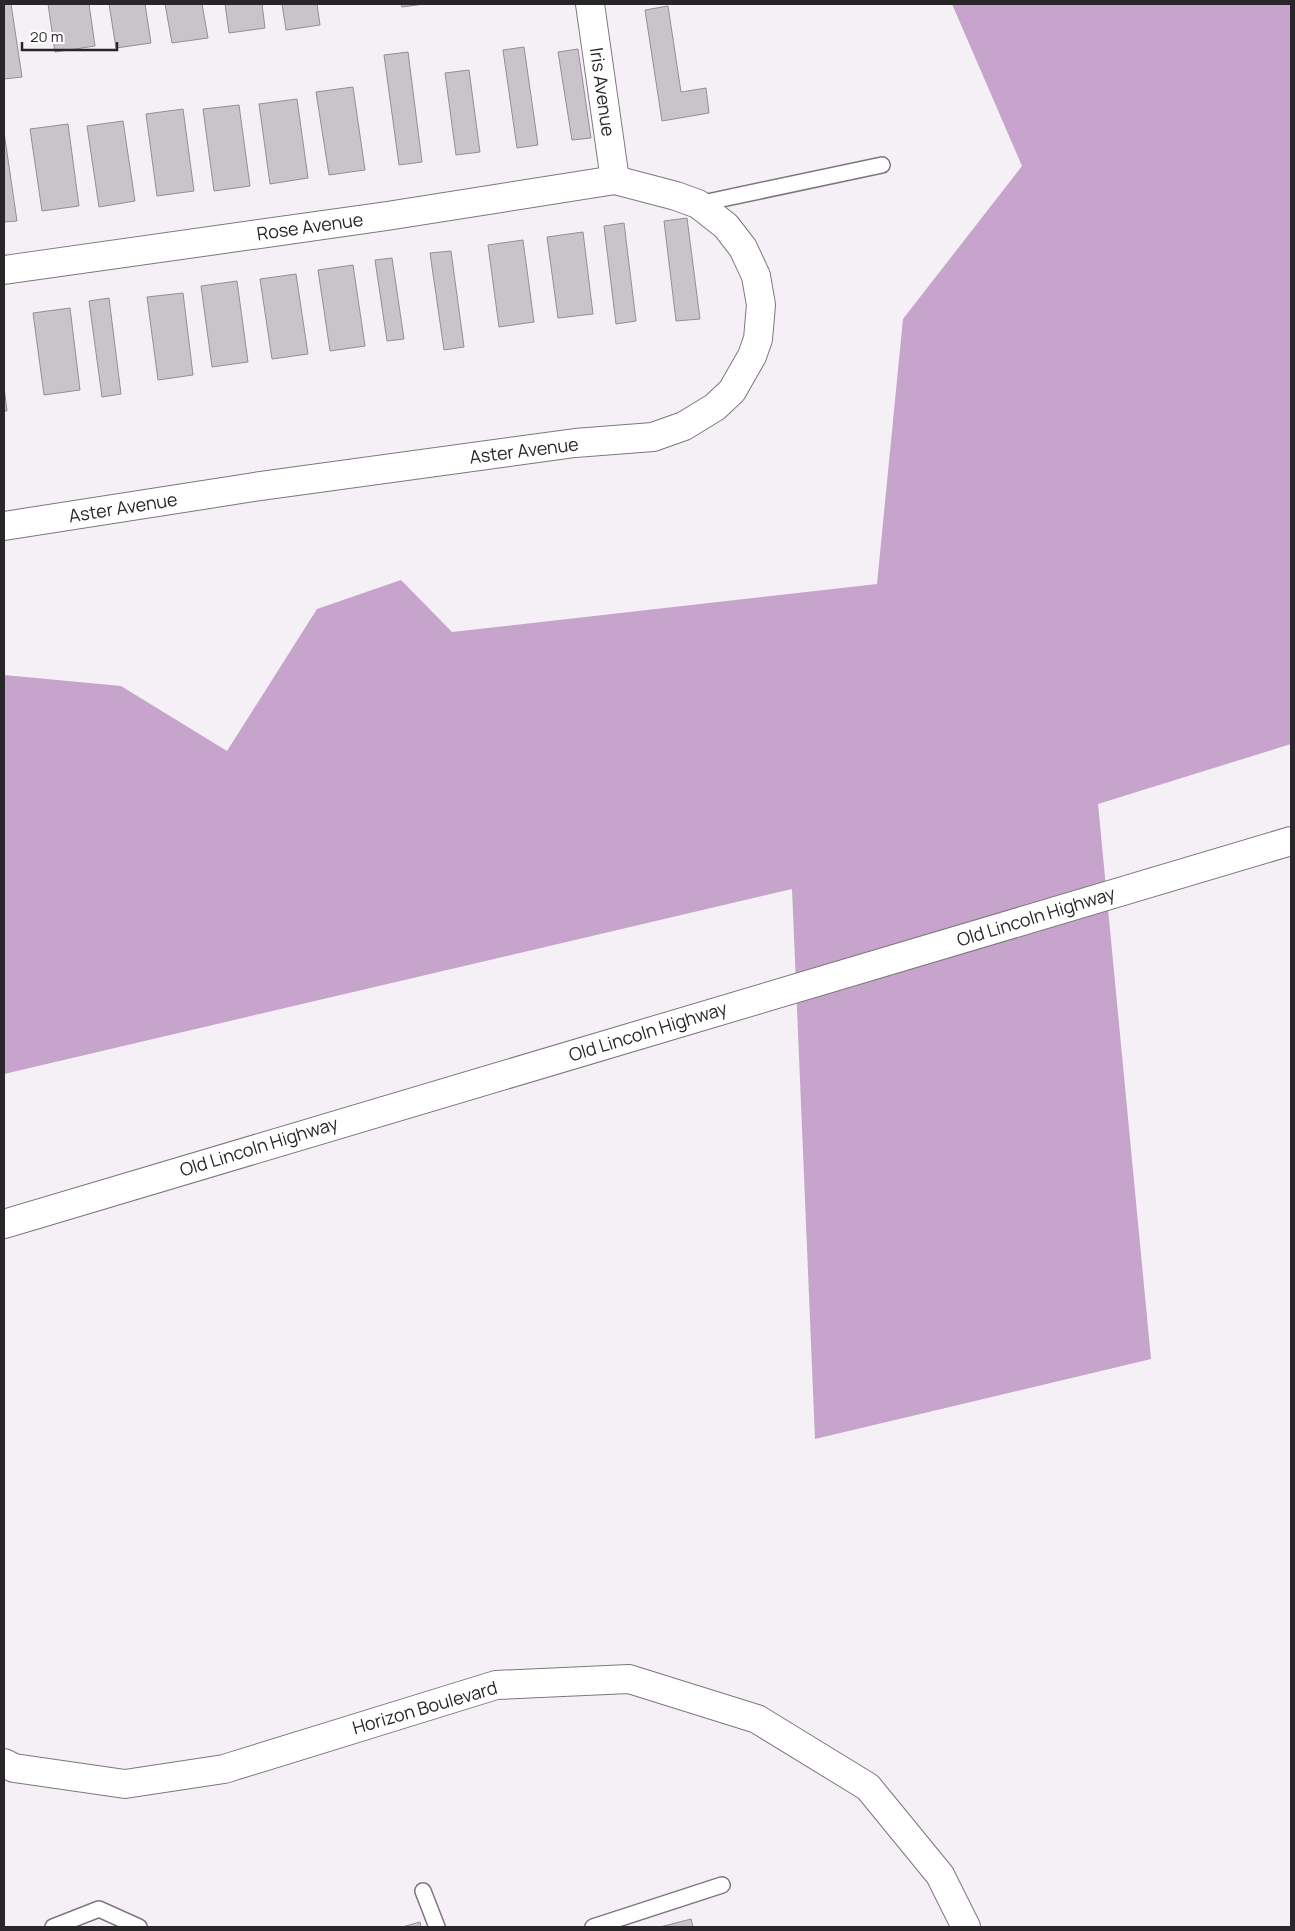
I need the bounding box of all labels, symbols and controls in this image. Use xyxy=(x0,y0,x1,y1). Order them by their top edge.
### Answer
scale bar xyxy=(22,20,118,52)
text: 20 m xyxy=(30,26,63,47)
street label: Iris Avenue xyxy=(585,46,621,138)
street label: Rose Avenue xyxy=(255,207,365,245)
street label: Aster Avenue xyxy=(468,431,580,469)
street label: Aster Avenue xyxy=(67,487,179,527)
street label: Old Lincoln Highway xyxy=(954,880,1118,952)
street label: Old Lincoln Highway xyxy=(566,995,730,1067)
street label: Old Lincoln Highway xyxy=(177,1110,341,1182)
street label: Horizon Boulevard xyxy=(349,1675,500,1739)

